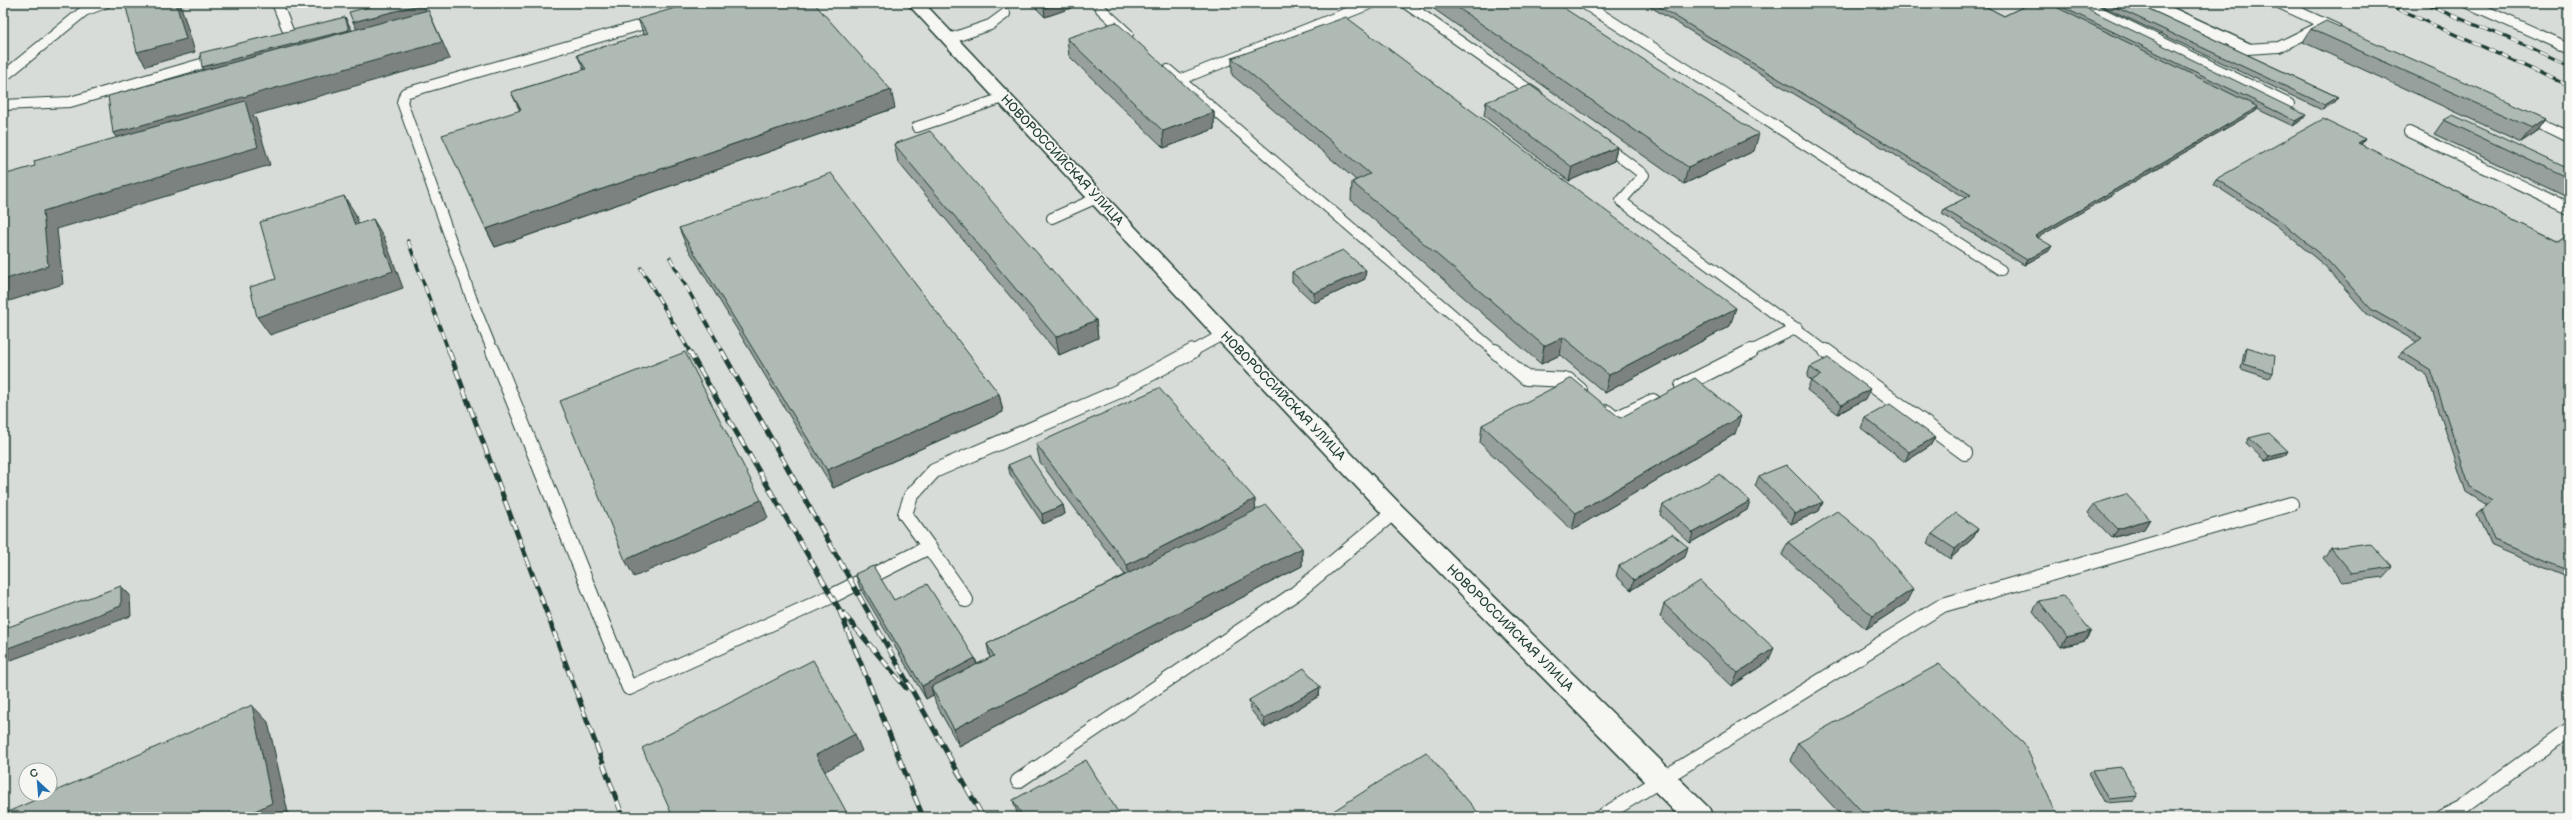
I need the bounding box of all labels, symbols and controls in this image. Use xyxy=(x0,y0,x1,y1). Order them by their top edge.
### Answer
street label: НОВОРОССИЙСКАЯ УЛИЦА xyxy=(997,91,1127,229)
street label: НОВОРОССИЙСКАЯ УЛИЦА xyxy=(1217,328,1349,464)
street label: НОВОРОССИЙСКАЯ УЛИЦА xyxy=(1443,561,1577,695)
north arrow xyxy=(18,762,58,802)
text: С xyxy=(28,766,40,781)

